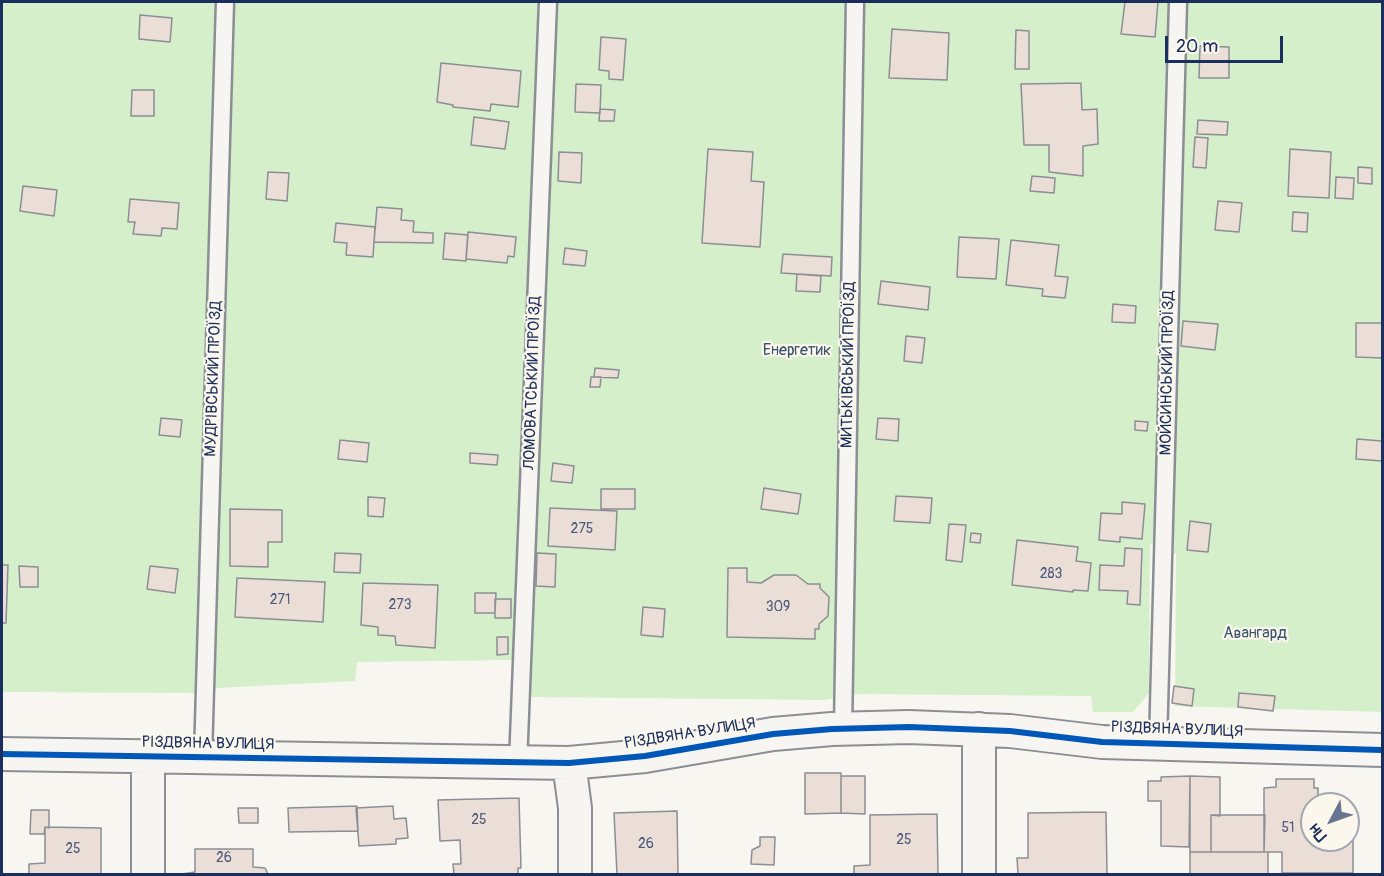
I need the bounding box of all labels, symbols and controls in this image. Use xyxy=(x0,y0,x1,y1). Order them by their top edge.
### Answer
scale bar xyxy=(1168,24,1286,62)
text: 20 m xyxy=(1176,35,1218,58)
street label: МИТЬКІВСЬКИЙ ПРОЇЗД xyxy=(838,282,860,448)
street label: МОЙСИНСЬКИЙ ПРОЇЗД xyxy=(1157,290,1179,456)
street label: ЛОМОВАТСЬКИЙ ПРОЇЗД xyxy=(520,296,546,470)
street label: МУДРІВСЬКИЙ ПРОЇЗД xyxy=(202,301,226,457)
park label: Енергетик xyxy=(763,341,831,361)
house number: 275 xyxy=(571,521,593,537)
house number: 283 xyxy=(1040,566,1062,582)
house number: 271 xyxy=(270,592,290,608)
house number: 273 xyxy=(388,597,412,613)
house number: 309 xyxy=(766,599,790,615)
park label: Авангард xyxy=(1223,624,1287,644)
street label: РІЗДВЯНА ВУЛИЦЯ xyxy=(623,714,757,754)
street label: РІЗДВЯНА ВУЛИЦЯ xyxy=(1110,718,1244,742)
street label: РІЗДВЯНА ВУЛИЦЯ xyxy=(142,733,274,755)
north arrow xyxy=(1300,792,1360,852)
house number: 25 xyxy=(471,812,487,828)
text: Пн xyxy=(1305,819,1331,846)
house number: 51 xyxy=(1281,820,1295,836)
house number: 25 xyxy=(896,832,912,848)
house number: 26 xyxy=(638,836,654,852)
house number: 25 xyxy=(65,841,81,857)
house number: 26 xyxy=(216,850,232,866)

